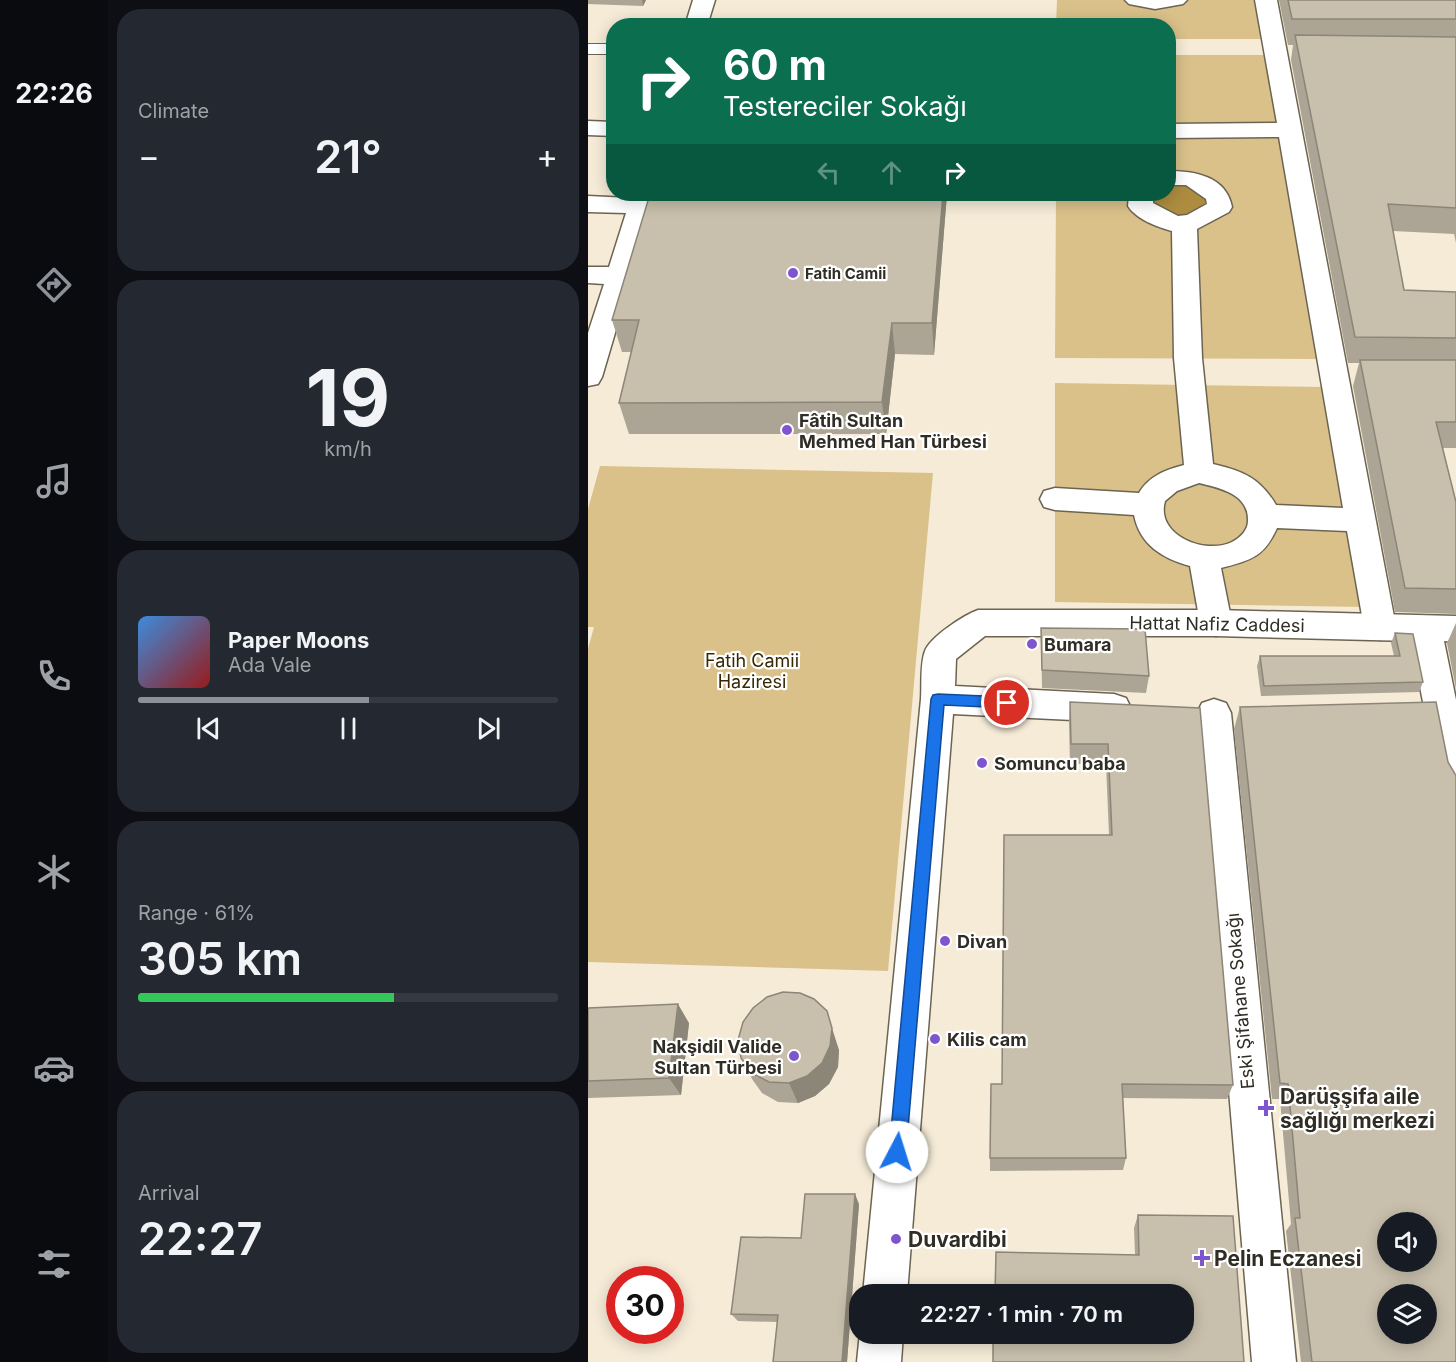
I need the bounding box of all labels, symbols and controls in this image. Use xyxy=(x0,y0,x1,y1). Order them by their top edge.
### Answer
text: 60 m xyxy=(723,39,827,90)
icon: right xyxy=(624,42,702,120)
text: 22:26 xyxy=(15,77,93,110)
text: Testereciler Sokağı xyxy=(723,90,967,123)
text: Climate xyxy=(138,99,209,123)
text: 21° xyxy=(314,129,382,184)
text: − xyxy=(138,136,160,176)
text: + xyxy=(536,136,558,176)
icon: left xyxy=(812,156,845,189)
icon: ahead xyxy=(875,156,908,189)
icon: right xyxy=(938,156,971,189)
icon: directions xyxy=(33,264,75,306)
place label: Fatih Camii xyxy=(805,264,886,283)
marker: Fatih Camii xyxy=(786,266,800,280)
text: 19 xyxy=(306,350,390,445)
place label: Fâtih Sultan Mehmed Han Türbesi xyxy=(799,410,987,452)
marker: Fâtih Sultan Mehmed Han Türbesi xyxy=(780,423,794,437)
text: km/h xyxy=(324,437,372,461)
icon: music xyxy=(33,460,75,502)
street label: Hattat Nafiz Caddesi xyxy=(1129,612,1305,636)
text: Paper Moons xyxy=(228,627,369,653)
place label: Bumara xyxy=(1044,634,1112,655)
marker: Bumara xyxy=(1025,637,1039,651)
park label: Fatih Camii Haziresi xyxy=(705,650,799,692)
text: Ada Vale xyxy=(228,653,311,677)
icon: phone xyxy=(33,655,75,697)
pin xyxy=(981,677,1032,728)
icon: arrive xyxy=(990,686,1023,719)
icon: previous xyxy=(192,712,225,745)
icon: pause xyxy=(332,712,365,745)
icon: next xyxy=(472,712,505,745)
place label: Somuncu baba xyxy=(994,753,1126,774)
marker: Somuncu baba xyxy=(975,756,989,770)
icon: climate xyxy=(33,851,75,893)
text: Range · 61% xyxy=(138,901,255,925)
street label: Eski Şifahane Sokağı xyxy=(1222,912,1258,1090)
text: 305 km xyxy=(138,931,302,986)
place label: Divan xyxy=(957,931,1007,952)
marker: Divan xyxy=(938,934,952,948)
place label: Kilis cam xyxy=(947,1029,1027,1050)
marker: Kilis cam xyxy=(928,1032,942,1046)
place label: Nakşidil Valide Sultan Türbesi xyxy=(652,1036,782,1078)
icon: car xyxy=(33,1047,75,1089)
marker: Nakşidil Valide Sultan Türbesi xyxy=(787,1049,801,1063)
place label: Darüşşifa aile sağlığı merkezi xyxy=(1280,1084,1435,1133)
marker: Darüşşifa aile sağlığı merkezi xyxy=(1257,1099,1275,1117)
position arrow xyxy=(865,1120,929,1184)
text: Arrival xyxy=(138,1181,200,1205)
text: 22:27 xyxy=(138,1211,262,1266)
map controls xyxy=(1377,1212,1437,1344)
button: sound xyxy=(1377,1212,1437,1272)
place label: Duvardibi xyxy=(908,1227,1007,1252)
marker: Duvardibi xyxy=(889,1232,903,1246)
icon: filters xyxy=(33,1243,75,1285)
place label: Pelin Eczanesi xyxy=(1214,1246,1361,1271)
marker: Pelin Eczanesi xyxy=(1195,1251,1209,1265)
speed limit sign: 30 xyxy=(606,1266,684,1344)
button: layers xyxy=(1377,1284,1437,1344)
text: 22:27 · 1 min · 70 m xyxy=(920,1301,1123,1327)

